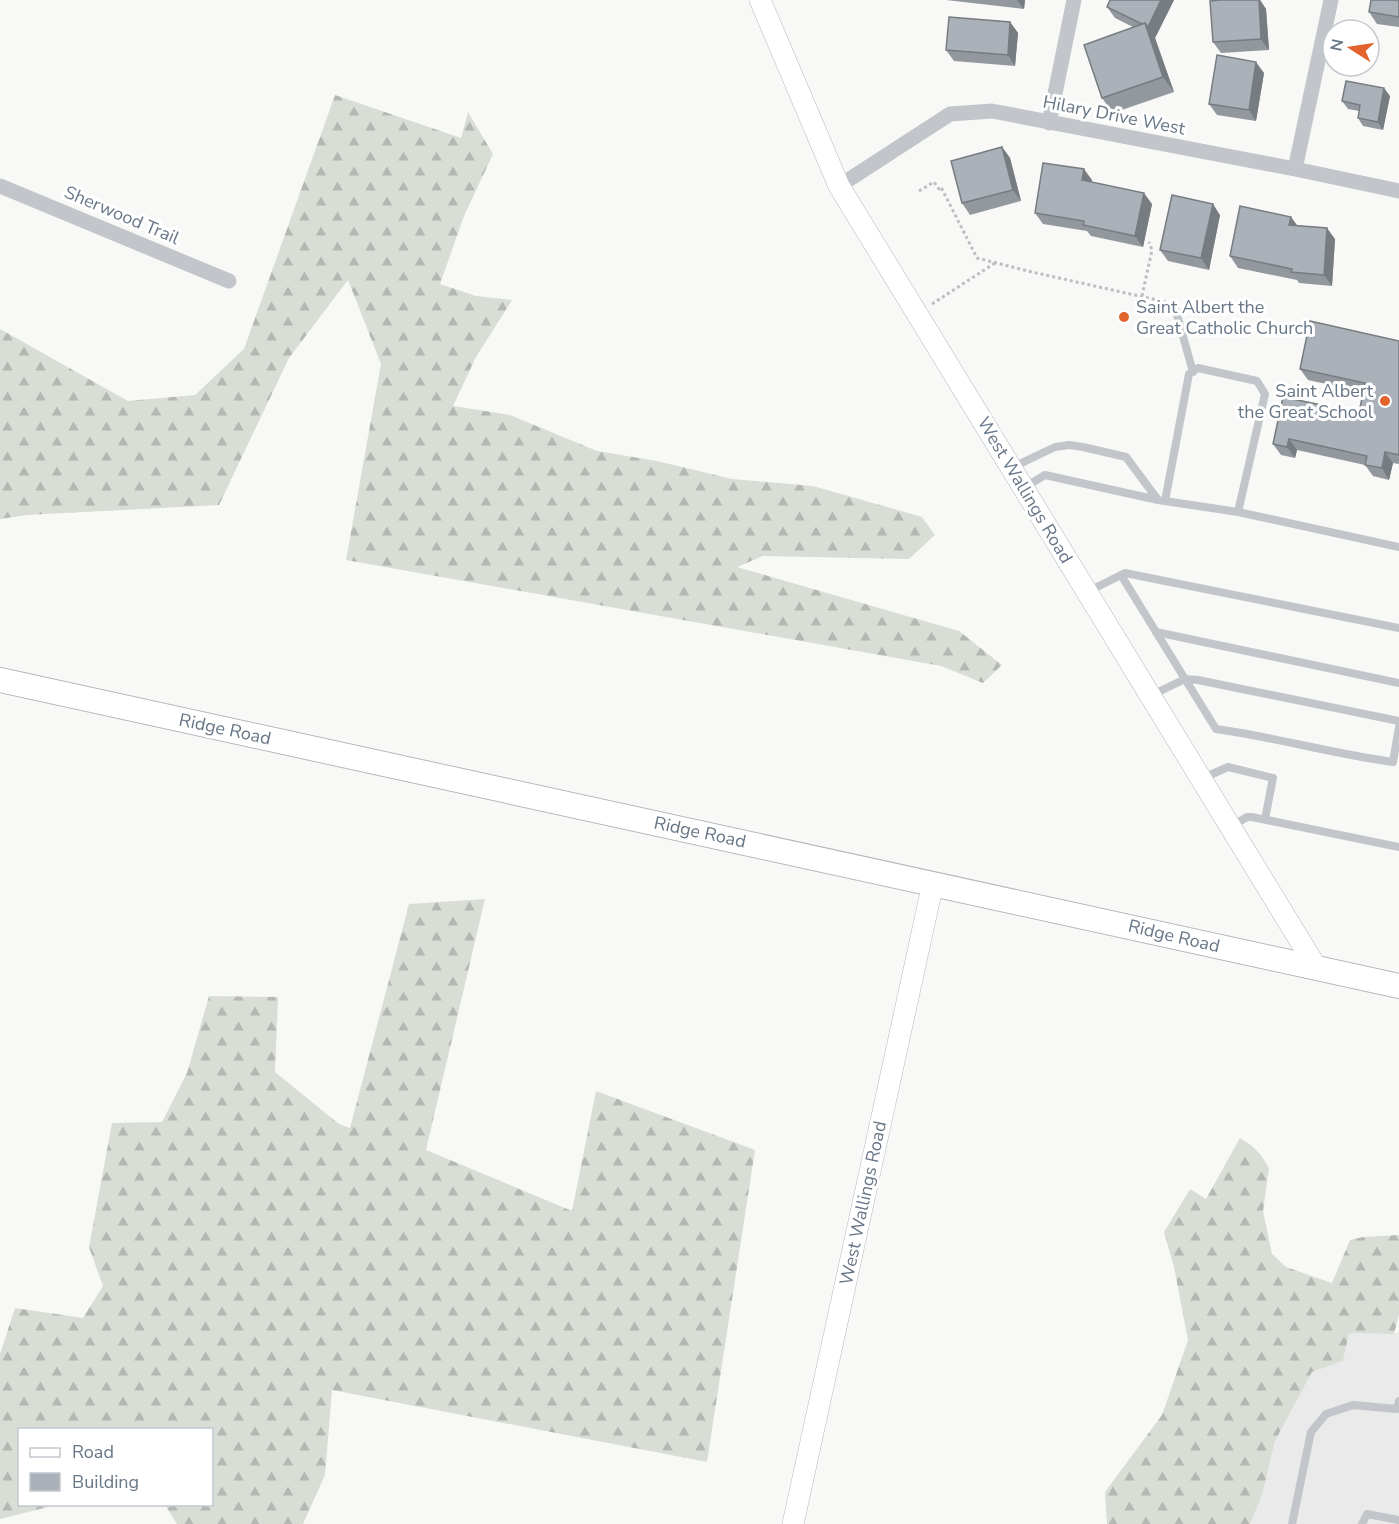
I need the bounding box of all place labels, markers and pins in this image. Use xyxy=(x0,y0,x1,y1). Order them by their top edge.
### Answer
place label: Saint Albert the Great Catholic Church xyxy=(1136,295,1313,340)
marker: Saint Albert the Great Catholic Church xyxy=(1117,310,1131,324)
place label: Saint Albert the Great School xyxy=(1238,379,1374,424)
marker: Saint Albert the Great School xyxy=(1378,394,1392,408)

